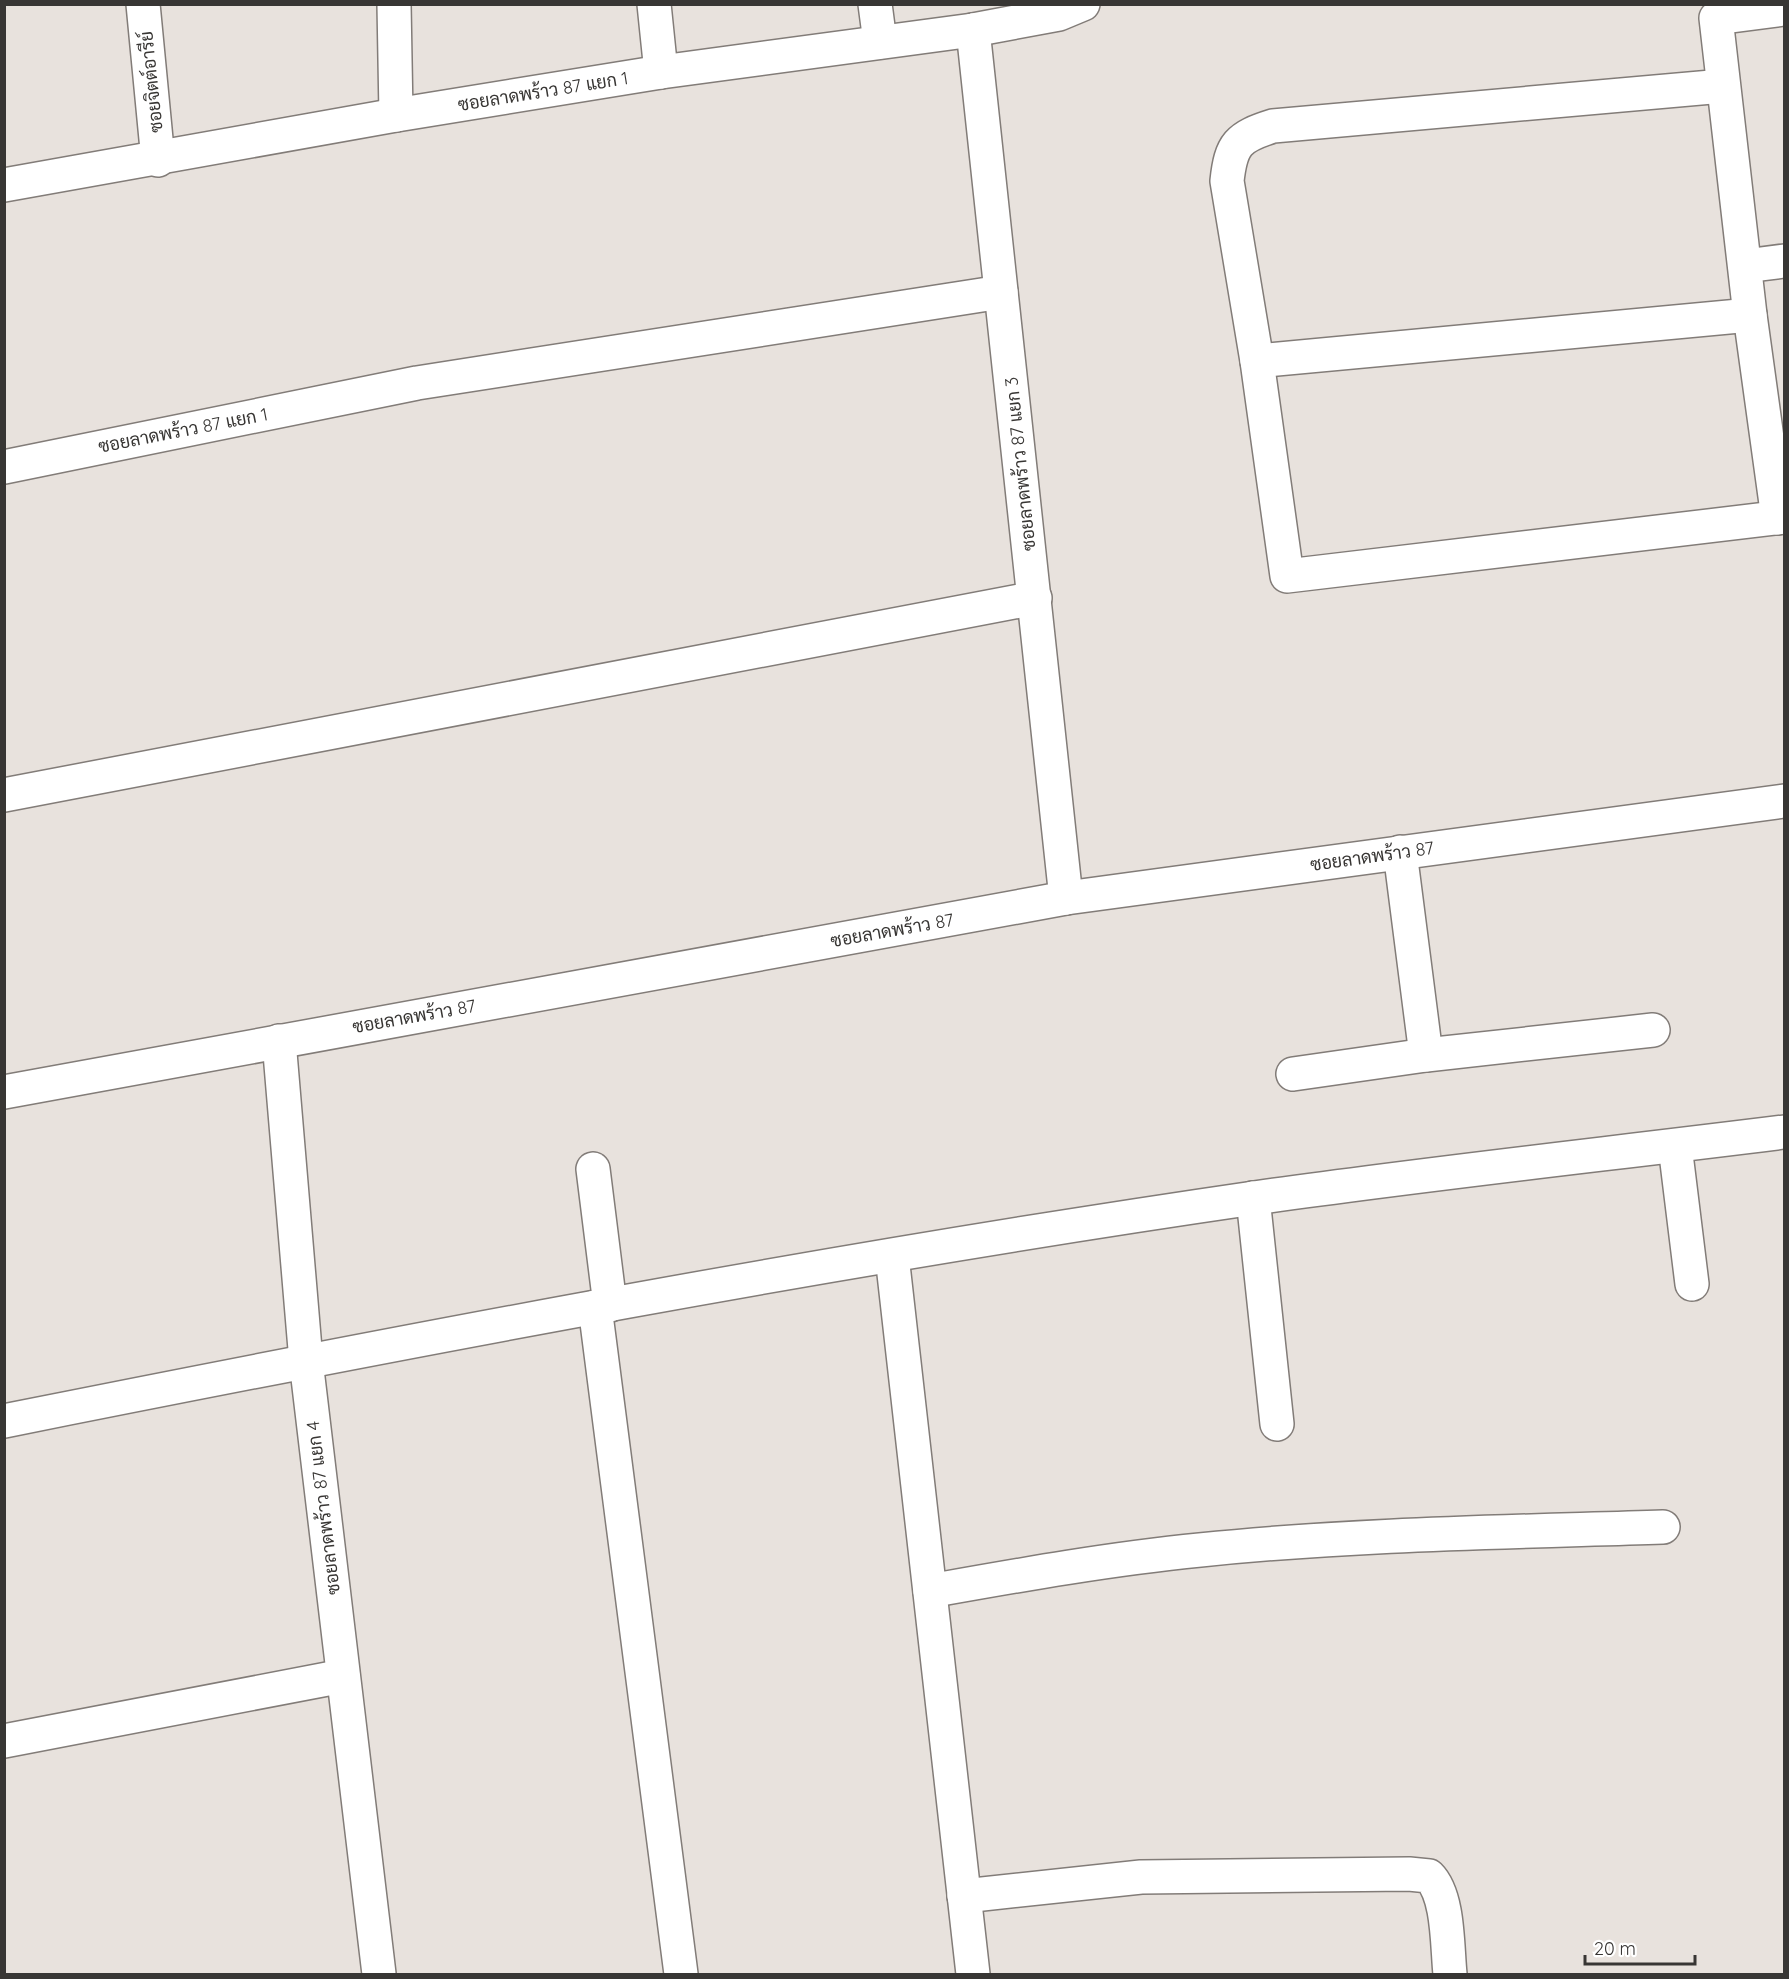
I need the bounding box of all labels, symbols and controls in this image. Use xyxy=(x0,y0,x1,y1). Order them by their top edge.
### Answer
street label: ซอยจิตต์อารีย์ xyxy=(133,30,168,134)
street label: ซอยลาดพร้าว 87 แยก 1 xyxy=(456,66,630,116)
street label: ซอยลาดพร้าว 87 แยก 3 xyxy=(999,376,1041,552)
street label: ซอยลาดพร้าว 87 แยก 1 xyxy=(96,402,270,458)
street label: ซอยลาดพร้าว 87 xyxy=(1309,836,1435,876)
street label: ซอยลาดพร้าว 87 xyxy=(829,908,955,952)
street label: ซอยลาดพร้าว 87 xyxy=(351,994,477,1038)
street label: ซอยลาดพร้าว 87 แยก 4 xyxy=(301,1420,345,1596)
scale bar xyxy=(1585,1928,1694,1966)
text: 20 m xyxy=(1594,1937,1636,1960)

